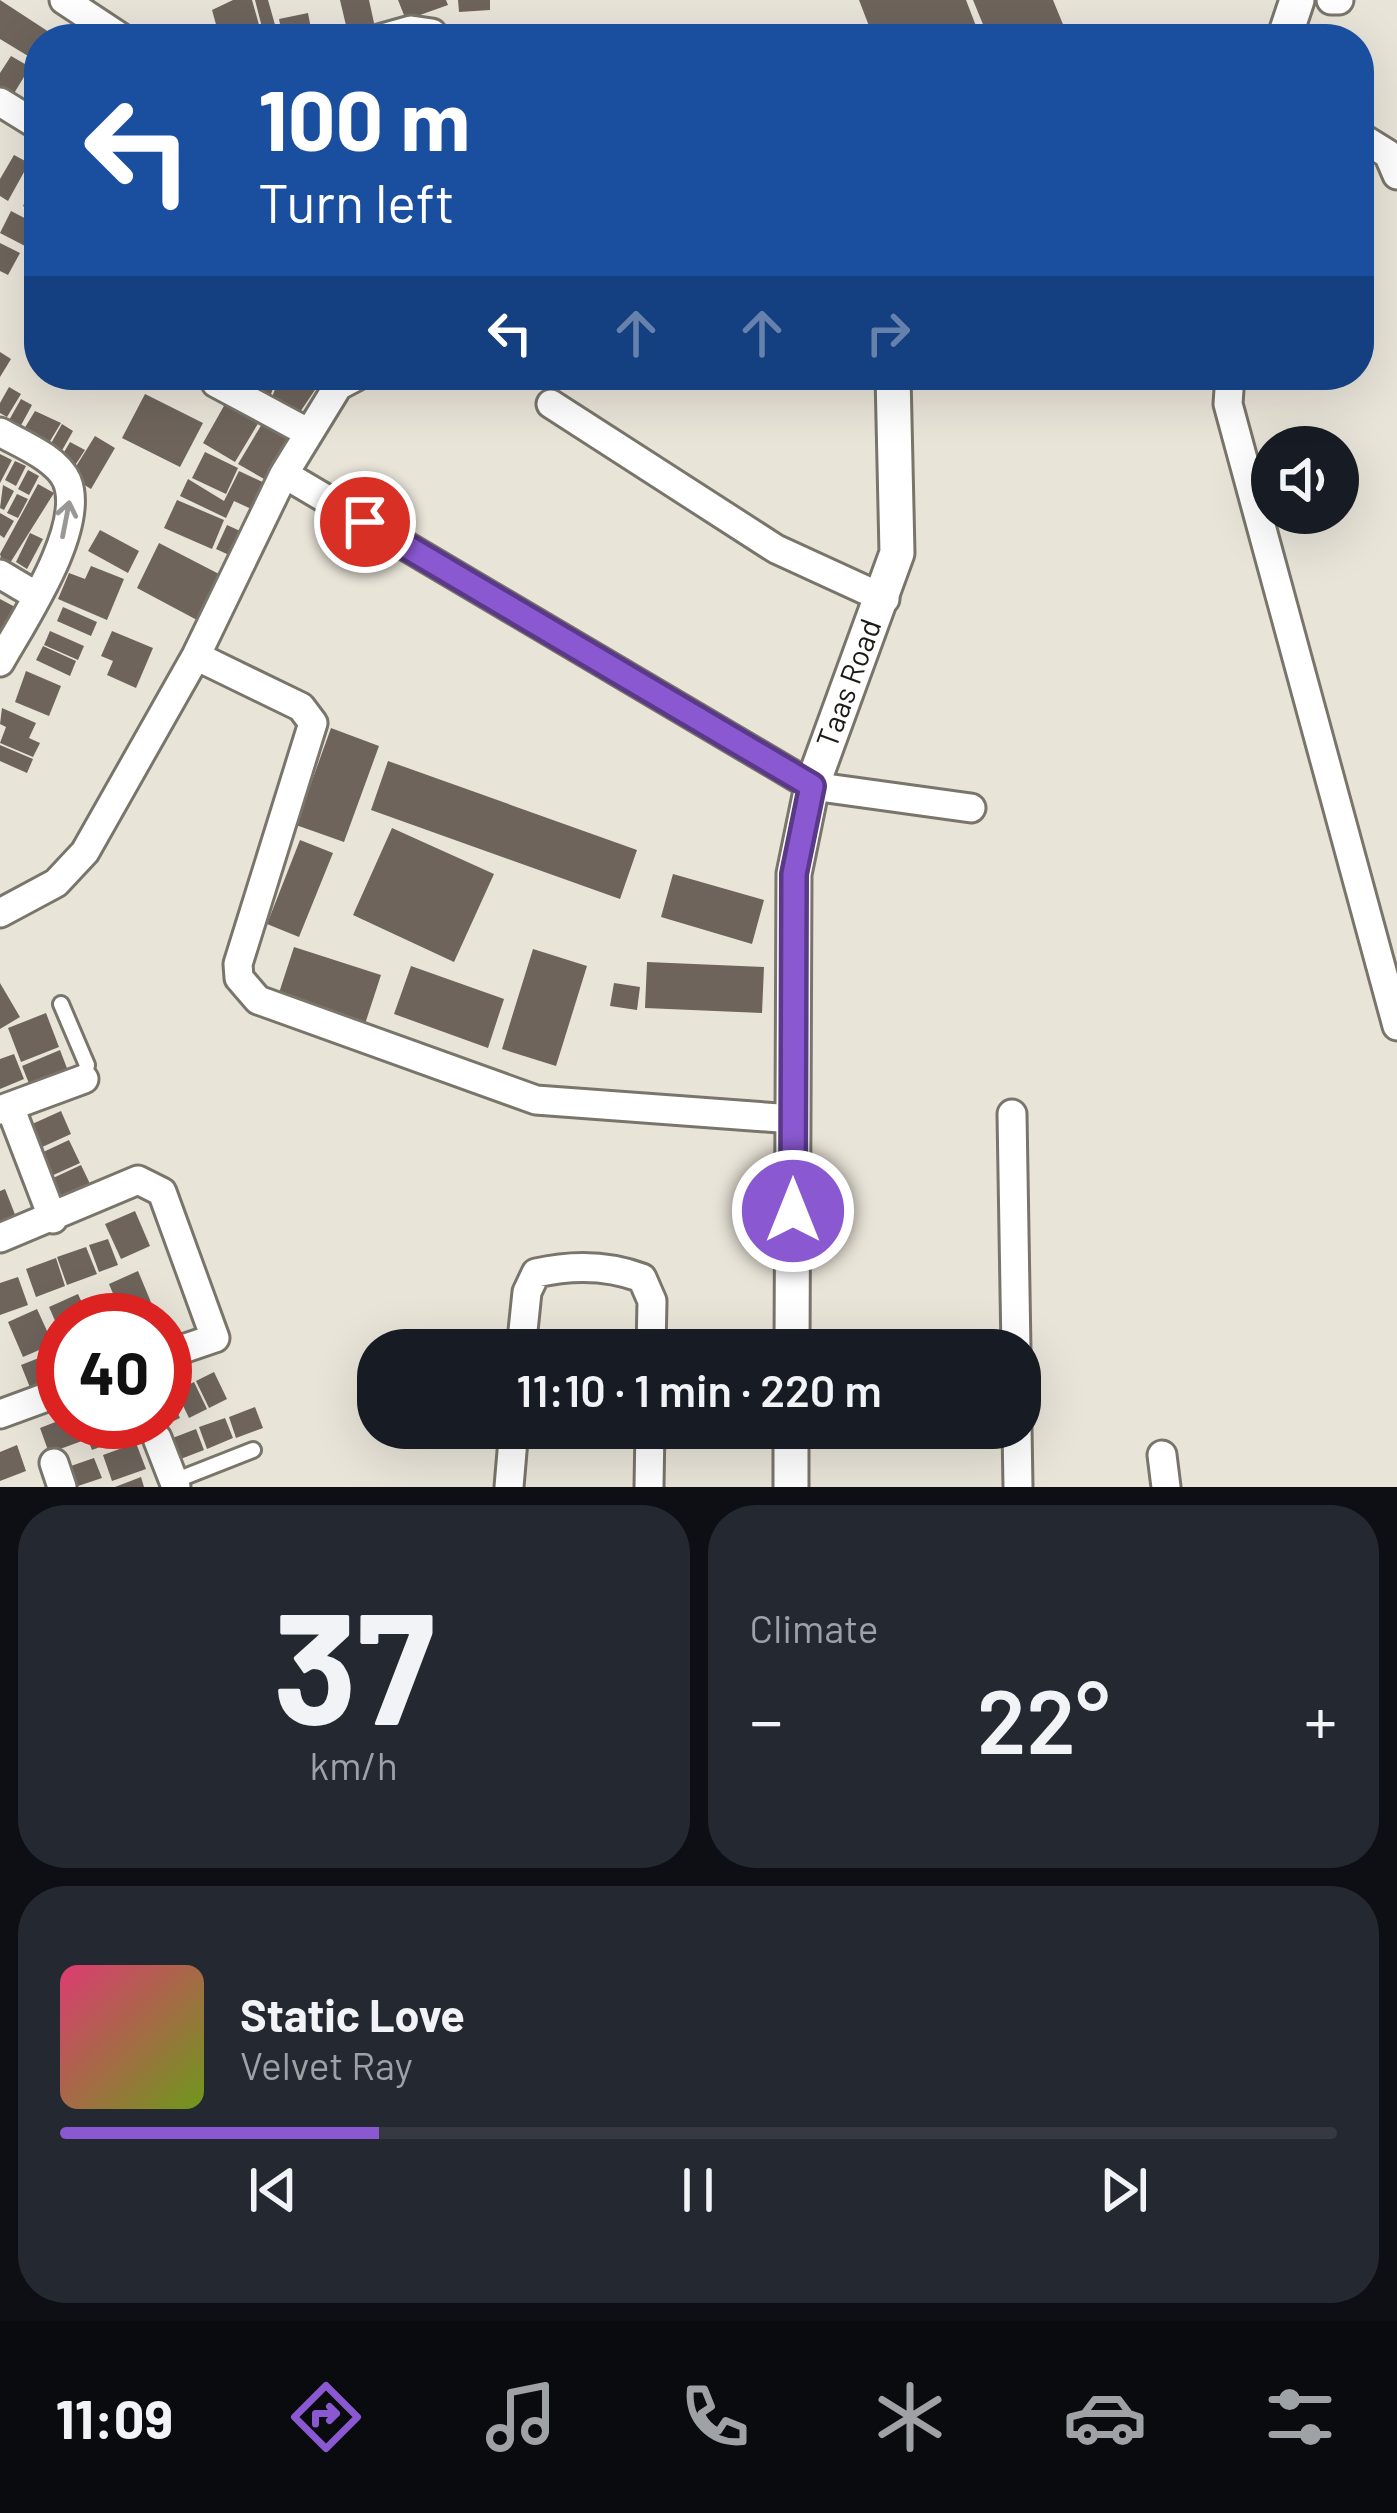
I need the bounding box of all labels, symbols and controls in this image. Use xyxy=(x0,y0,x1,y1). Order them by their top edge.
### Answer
text: 100 m xyxy=(258,67,470,168)
icon: left xyxy=(60,72,216,228)
text: Turn left xyxy=(258,169,455,234)
icon: left xyxy=(477,300,543,366)
icon: ahead xyxy=(603,300,669,366)
icon: ahead xyxy=(729,300,795,366)
icon: right xyxy=(855,300,921,366)
map controls xyxy=(1251,426,1359,534)
button: sound xyxy=(1251,426,1359,534)
pin xyxy=(314,471,416,573)
icon: arrive xyxy=(332,489,398,555)
one-way arrow xyxy=(56,500,79,539)
street label: Taas Road xyxy=(808,614,887,752)
position arrow xyxy=(730,1148,856,1274)
speed limit sign: 40 xyxy=(36,1293,192,1449)
text: 11:10 · 1 min · 220 m xyxy=(516,1362,882,1416)
text: 37 xyxy=(273,1569,435,1756)
text: Climate xyxy=(750,1604,879,1651)
text: 22° xyxy=(977,1664,1110,1772)
text: − xyxy=(750,1679,783,1758)
text: + xyxy=(1304,1679,1337,1758)
text: km/h xyxy=(310,1741,398,1788)
text: Static Love xyxy=(240,1987,465,2041)
text: Velvet Ray xyxy=(240,2041,413,2088)
icon: previous xyxy=(240,2157,306,2223)
icon: pause xyxy=(665,2157,731,2223)
icon: next xyxy=(1091,2157,1157,2223)
icon: directions xyxy=(284,2375,368,2459)
icon: music xyxy=(479,2375,563,2459)
icon: phone xyxy=(673,2375,757,2459)
icon: climate xyxy=(868,2375,952,2459)
icon: car xyxy=(1063,2375,1147,2459)
icon: filters xyxy=(1258,2375,1342,2459)
text: 11:09 xyxy=(55,2385,173,2450)

